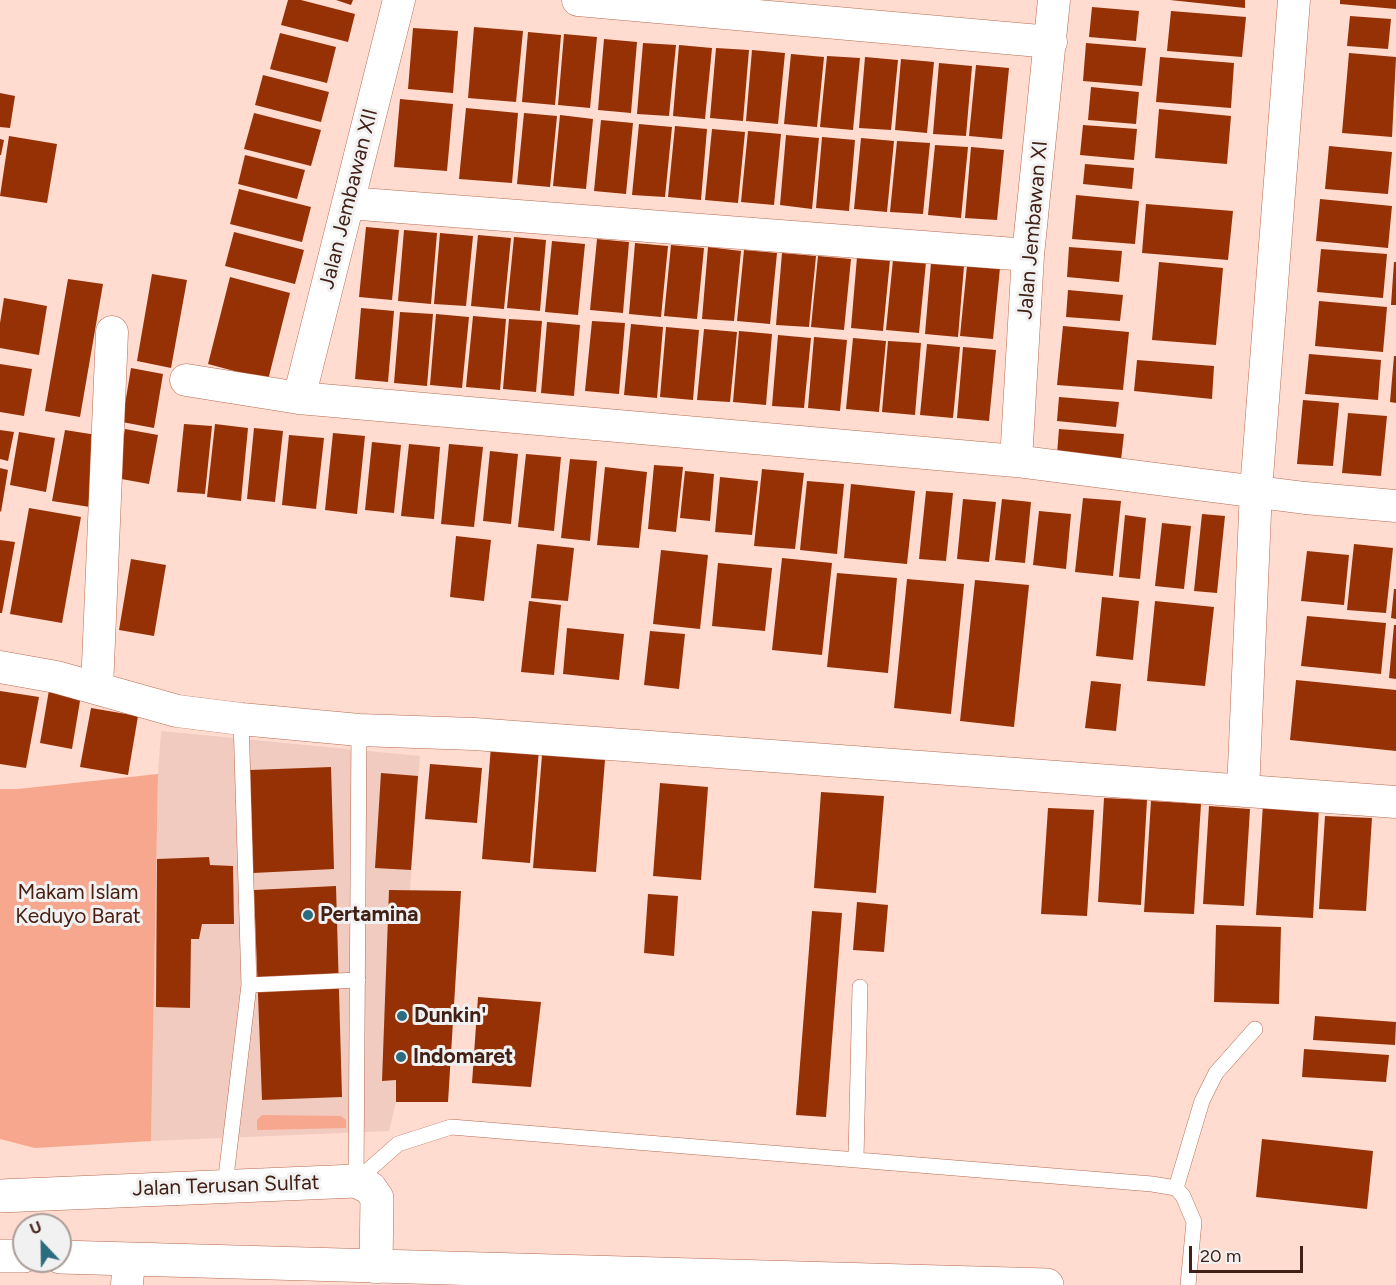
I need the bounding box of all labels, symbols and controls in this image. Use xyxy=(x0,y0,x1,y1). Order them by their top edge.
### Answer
street label: Jalan Jembawan XII xyxy=(314,106,384,292)
street label: Jalan Jembawan XI xyxy=(1013,140,1053,320)
park label: Makam Islam Keduyo Barat xyxy=(15,880,141,930)
place label: Pertamina xyxy=(320,902,418,928)
marker: Pertamina xyxy=(301,908,315,922)
place label: Dunkin' xyxy=(414,1003,486,1029)
marker: Dunkin' xyxy=(395,1009,409,1023)
place label: Indomaret xyxy=(413,1044,513,1070)
marker: Indomaret xyxy=(394,1050,408,1064)
street label: Jalan Terusan Sulfat xyxy=(132,1170,320,1202)
north arrow xyxy=(12,1213,72,1273)
text: U xyxy=(27,1217,45,1239)
scale bar xyxy=(1192,1234,1306,1272)
text: 20 m xyxy=(1200,1245,1241,1267)

